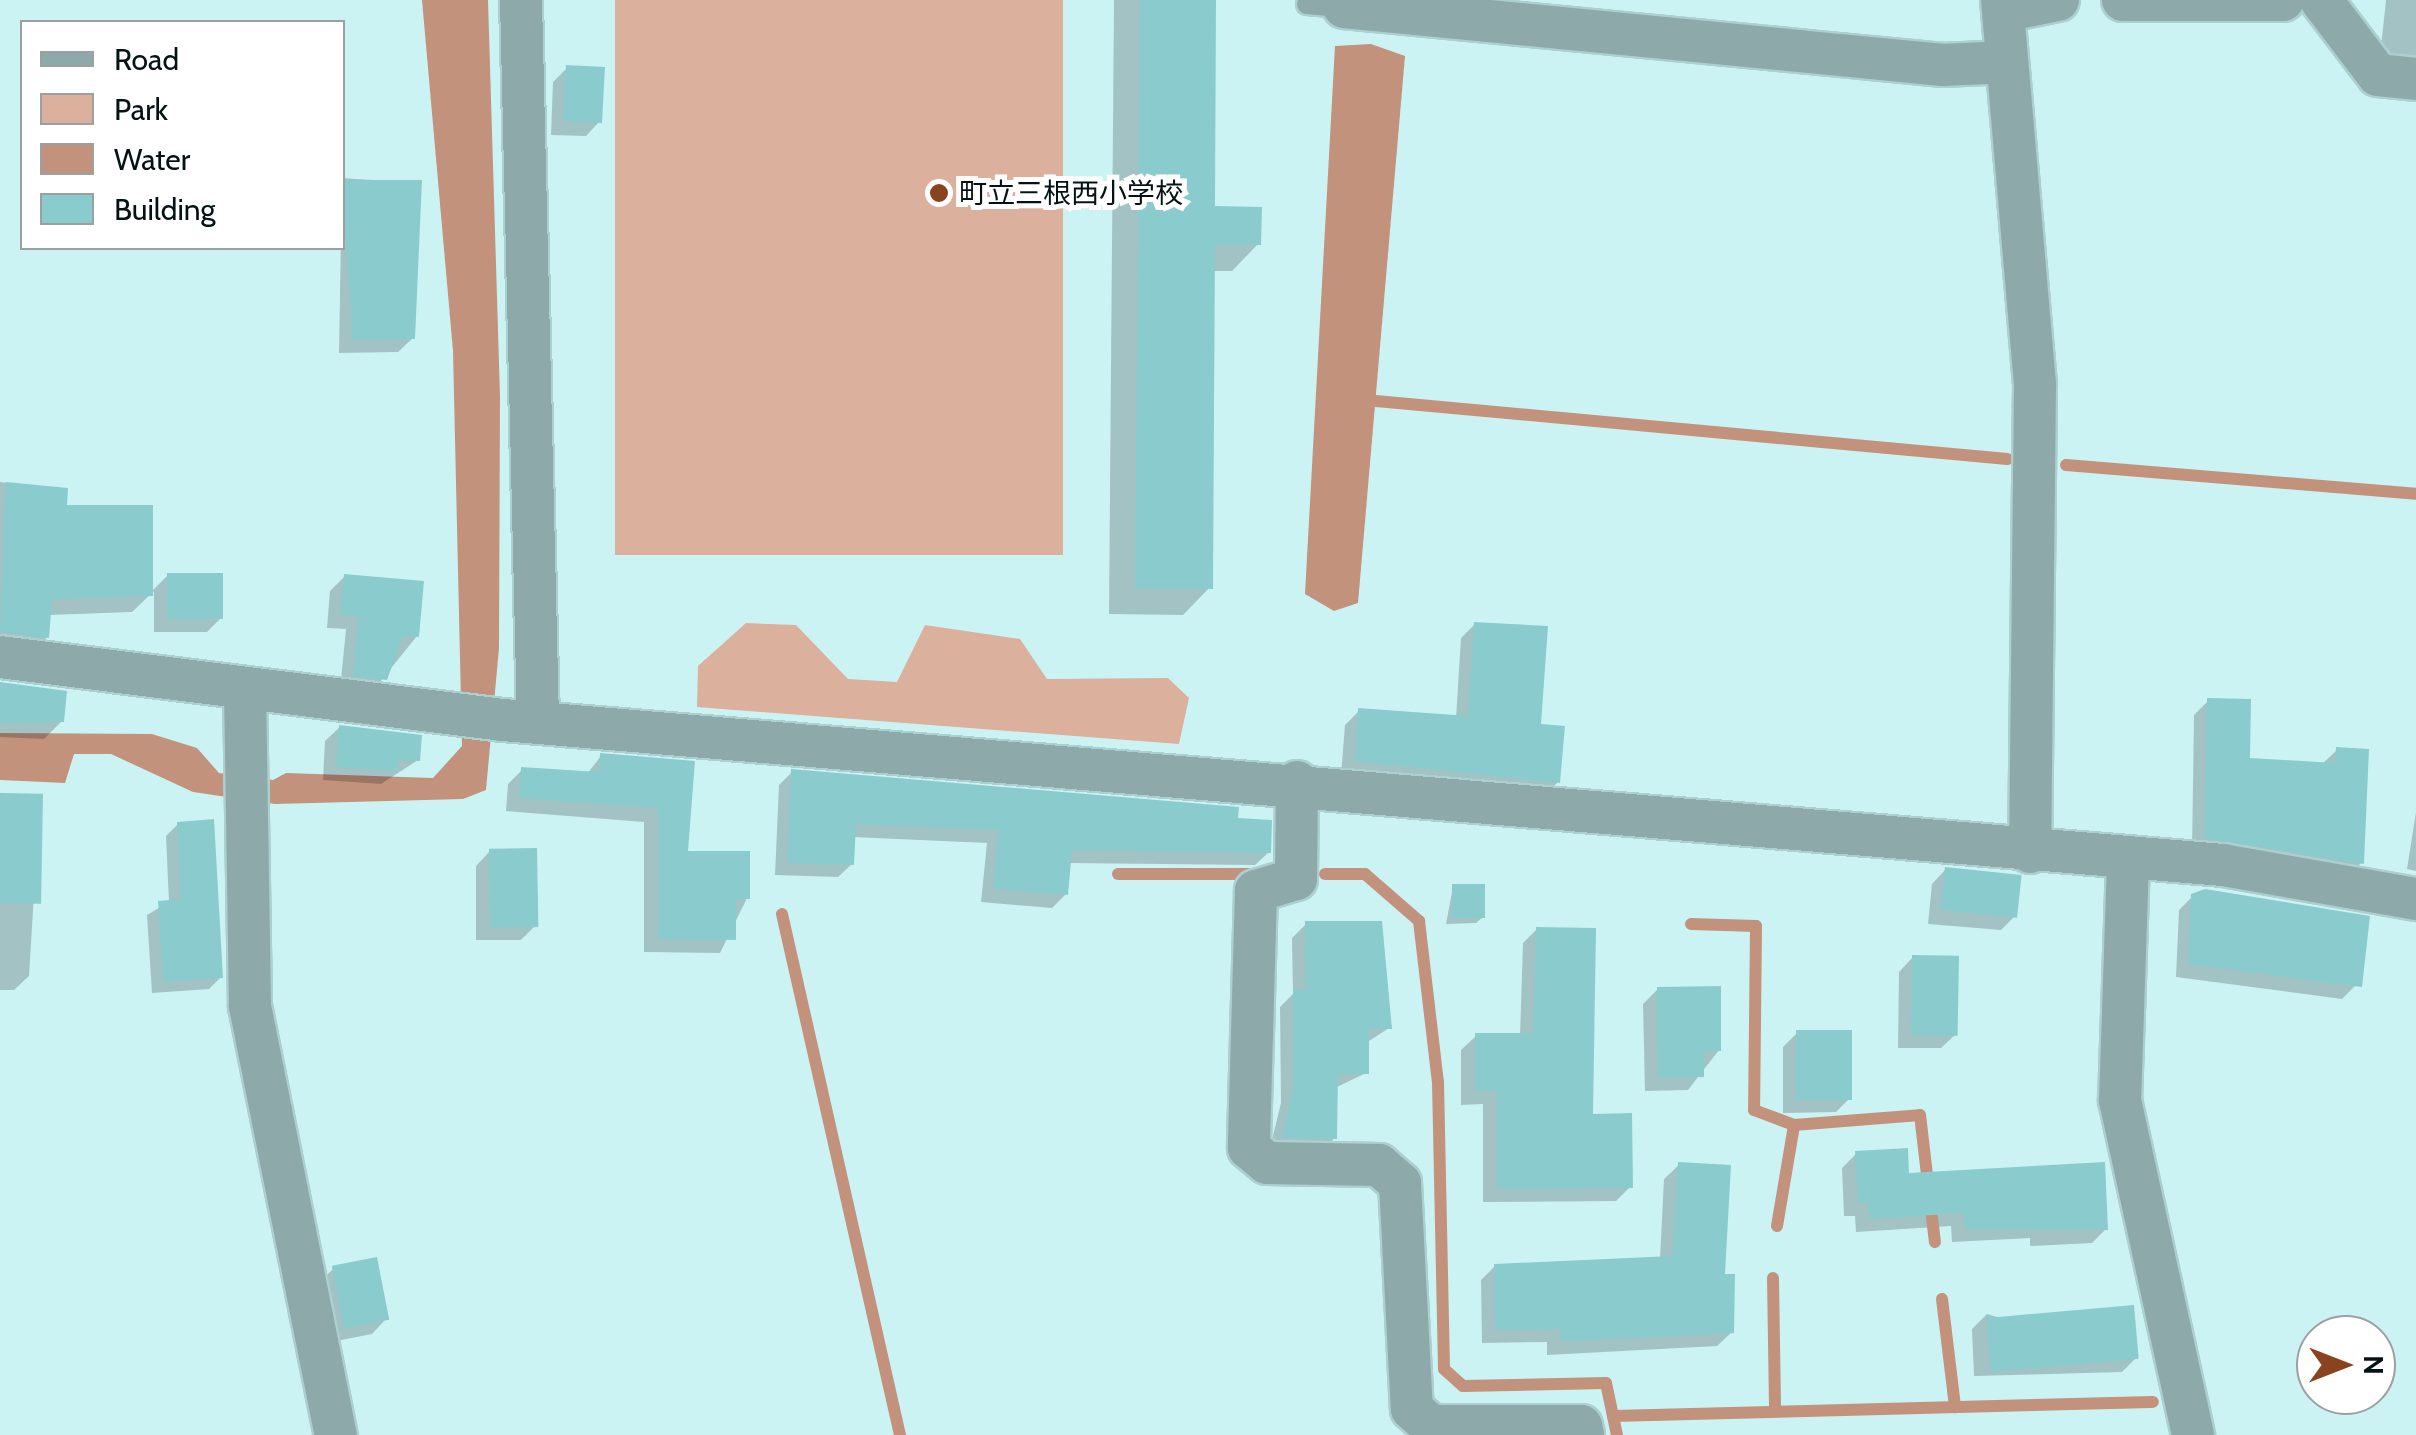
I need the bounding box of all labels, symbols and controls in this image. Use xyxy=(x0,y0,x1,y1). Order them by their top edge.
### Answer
legend xyxy=(20,20,345,250)
text: Road xyxy=(114,41,179,78)
text: Park xyxy=(114,91,168,128)
text: Water xyxy=(114,141,190,178)
place label: 町立三根西小学校 xyxy=(959,176,1183,210)
marker: 町立三根西小学校 xyxy=(928,182,950,204)
text: Building xyxy=(114,191,216,228)
north arrow xyxy=(2296,1315,2396,1415)
text: N xyxy=(2357,1355,2391,1375)

